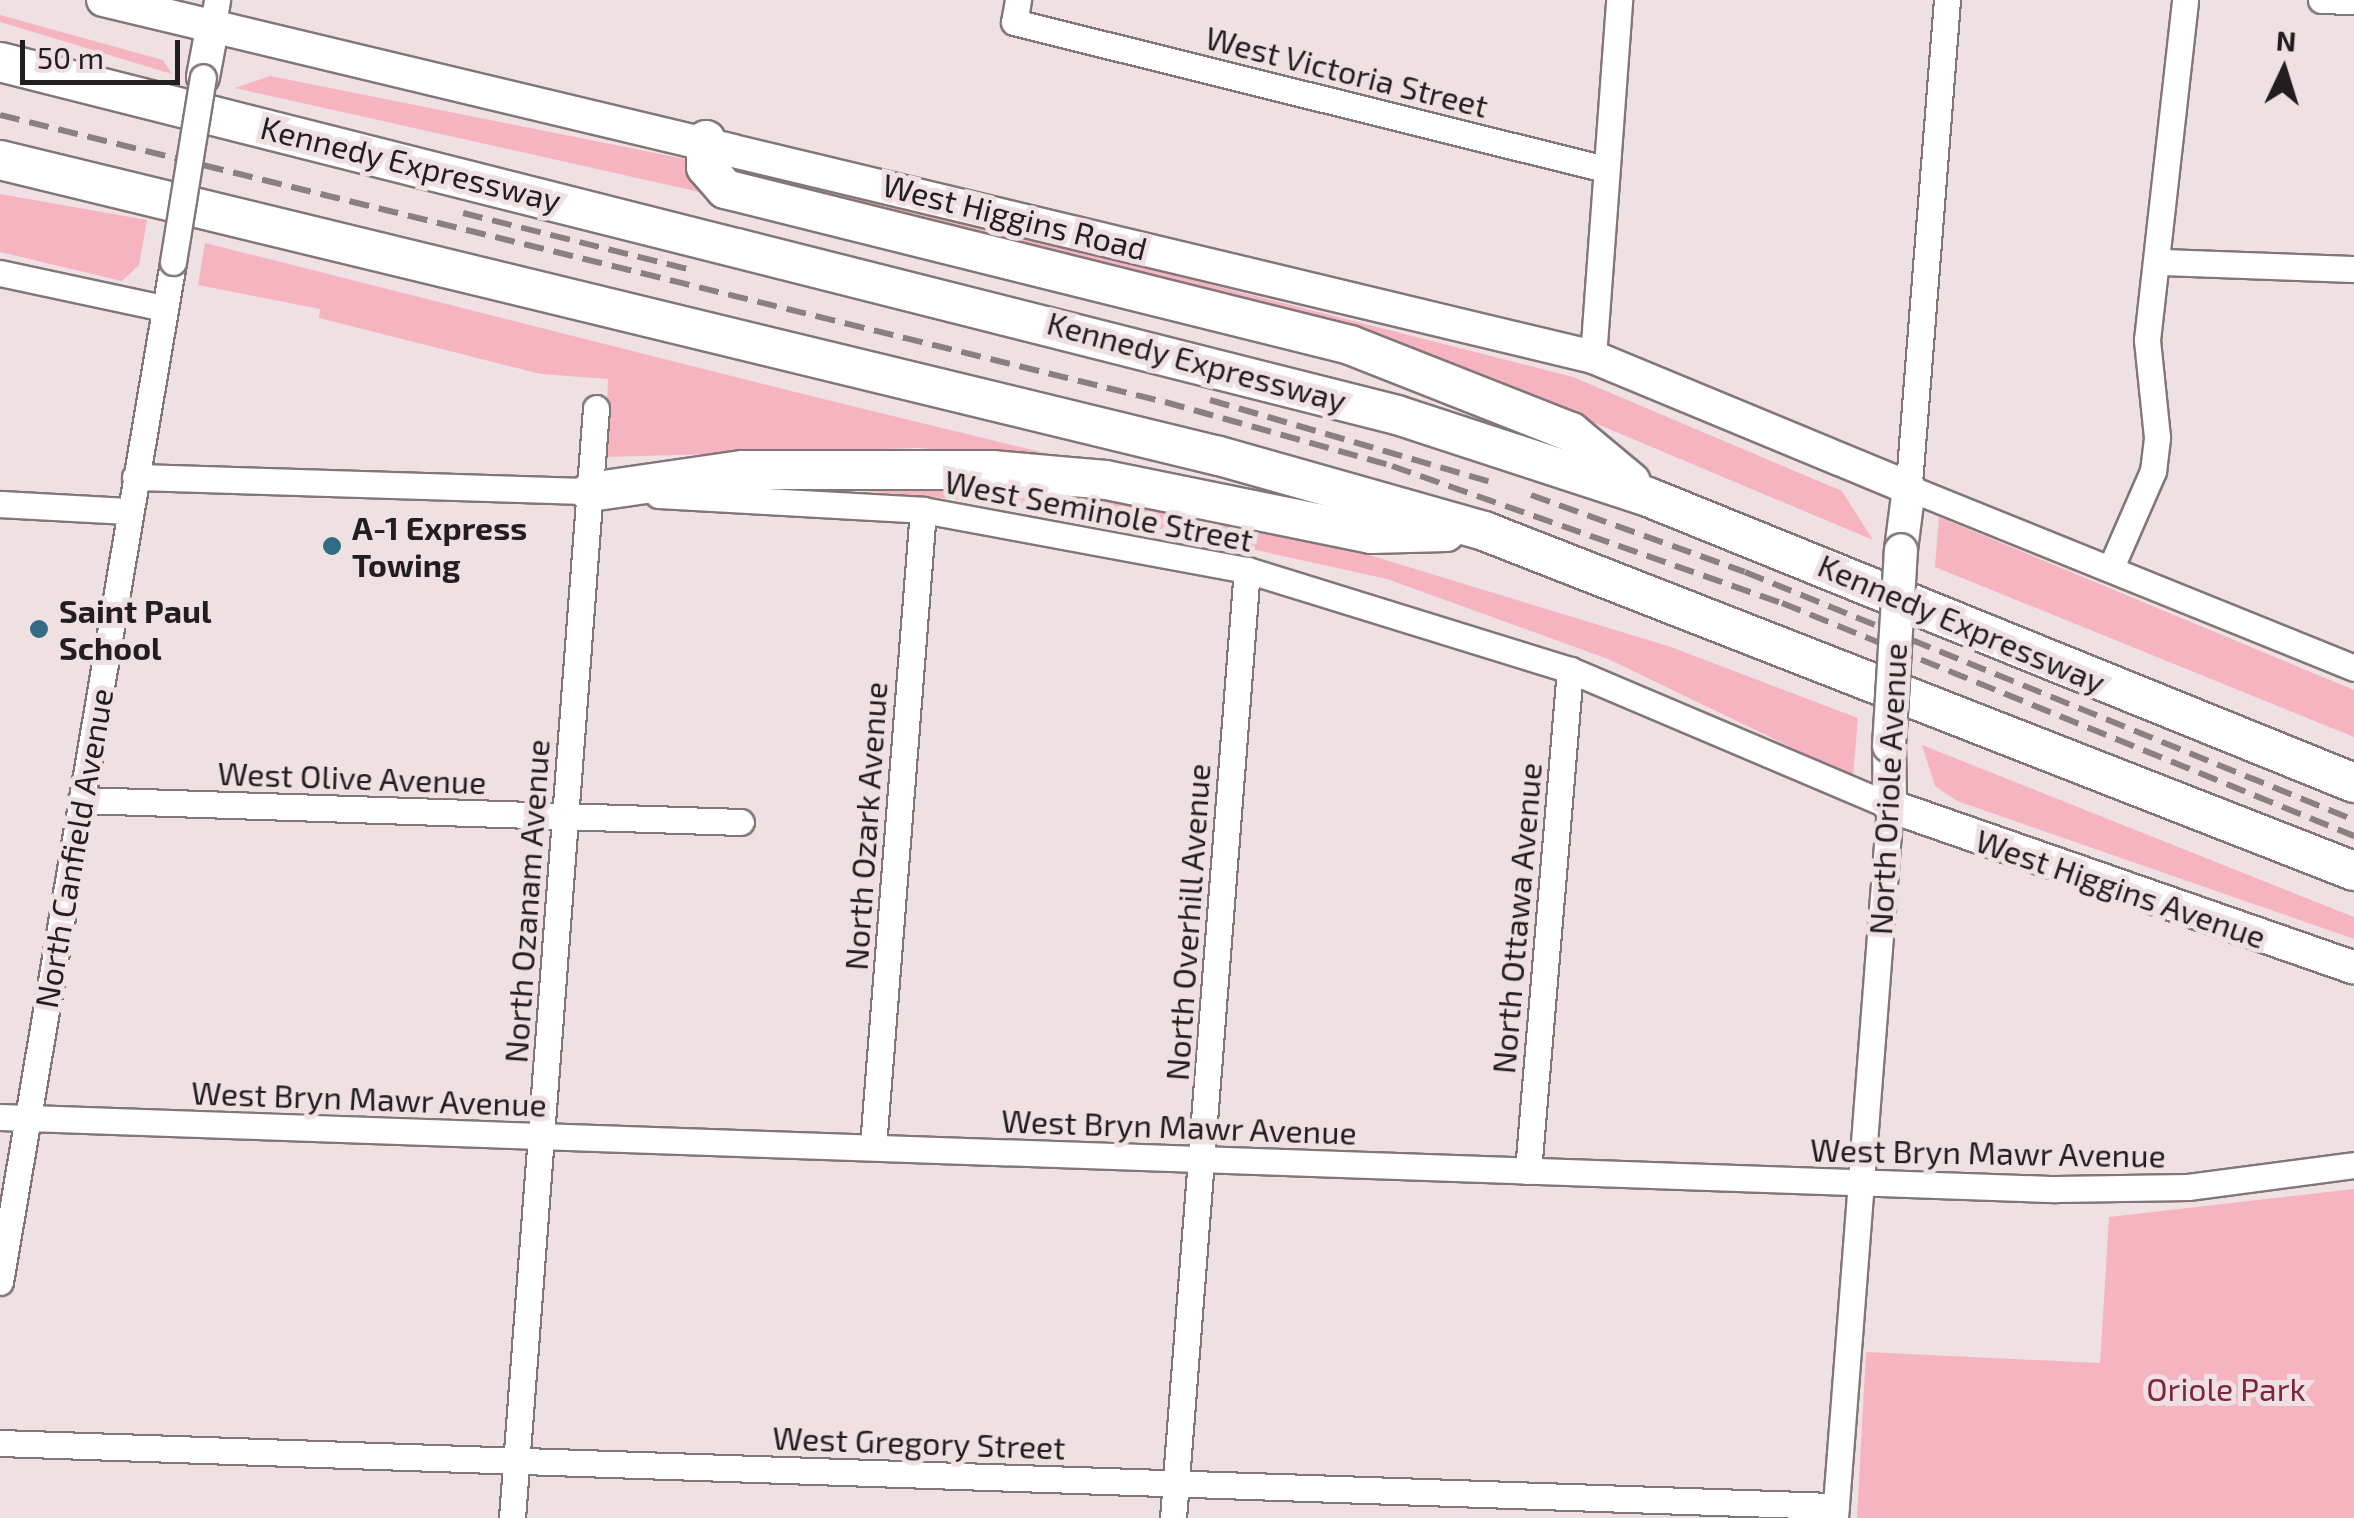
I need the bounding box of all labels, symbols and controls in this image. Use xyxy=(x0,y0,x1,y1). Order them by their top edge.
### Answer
street label: West Victoria Street xyxy=(1201,17,1493,125)
scale bar xyxy=(25,20,185,82)
north arrow xyxy=(2234,20,2334,120)
text: N xyxy=(2275,22,2297,58)
text: 50 m xyxy=(37,39,104,75)
street label: Kennedy Expressway xyxy=(257,107,565,219)
street label: West Higgins Road xyxy=(879,165,1151,267)
street label: Kennedy Expressway xyxy=(1043,303,1351,419)
street label: West Seminole Street xyxy=(942,461,1256,559)
place label: A-1 Express Towing xyxy=(352,509,527,584)
marker: A-1 Express Towing xyxy=(321,535,343,557)
street label: Kennedy Expressway xyxy=(1812,545,2112,701)
place label: Saint Paul School xyxy=(59,592,211,667)
marker: Saint Paul School xyxy=(28,618,50,640)
street label: North Oriole Avenue xyxy=(1860,642,1914,936)
street label: North Ozark Avenue xyxy=(836,680,894,972)
street label: North Canfield Avenue xyxy=(26,685,120,1011)
street label: North Ozanam Avenue xyxy=(496,737,556,1065)
street label: West Olive Avenue xyxy=(217,753,487,801)
street label: North Ottawa Avenue xyxy=(1483,760,1549,1076)
street label: North Overhill Avenue xyxy=(1157,761,1217,1083)
street label: West Higgins Avenue xyxy=(1971,820,2271,956)
street label: West Bryn Mawr Avenue xyxy=(190,1073,548,1123)
street label: West Bryn Mawr Avenue xyxy=(1000,1101,1358,1151)
street label: West Bryn Mawr Avenue xyxy=(1809,1130,2167,1174)
park label: Oriole Park xyxy=(2146,1369,2306,1407)
street label: West Gregory Street xyxy=(771,1418,1067,1466)

